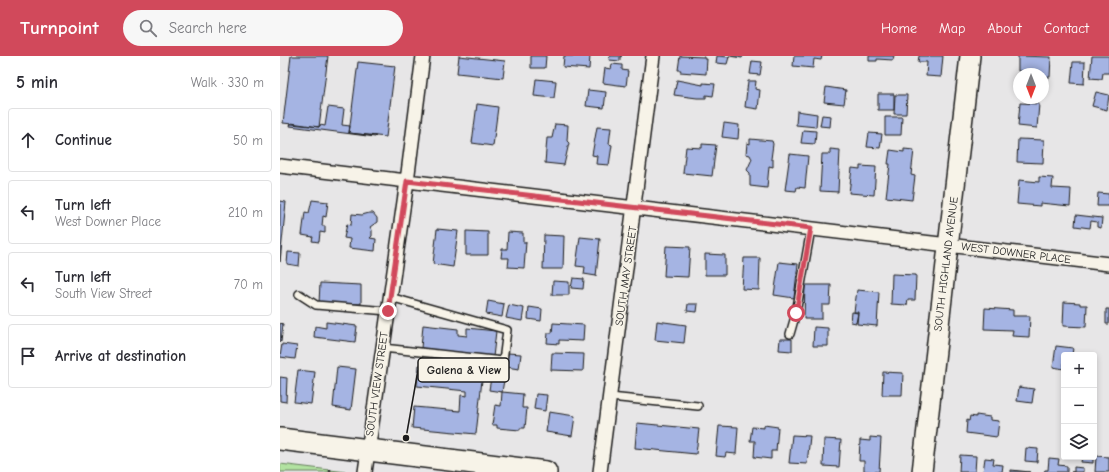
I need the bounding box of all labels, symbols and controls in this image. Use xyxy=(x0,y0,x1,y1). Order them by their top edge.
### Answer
search box xyxy=(123,10,403,46)
text: Turnpoint xyxy=(20,17,99,39)
icon: search xyxy=(137,17,159,39)
text: Search here xyxy=(169,19,247,37)
text: Home xyxy=(881,20,917,37)
text: Map xyxy=(939,20,965,37)
text: About xyxy=(987,20,1022,37)
text: Contact xyxy=(1044,20,1089,37)
north arrow xyxy=(1013,68,1049,104)
text: 5 min xyxy=(16,73,58,92)
text: Walk · 330 m xyxy=(191,75,264,90)
icon: ahead xyxy=(17,129,39,151)
text: Continue xyxy=(55,131,112,149)
text: 50 m xyxy=(233,133,263,148)
text: Turn left xyxy=(55,196,111,214)
street label: SOUTH HIGHLAND AVENUE xyxy=(931,196,961,332)
icon: left xyxy=(17,201,39,223)
text: 210 m xyxy=(228,205,263,220)
text: West Downer Place xyxy=(55,214,161,229)
street label: SOUTH MAY STREET xyxy=(613,225,639,327)
street label: WEST DOWNER PLACE xyxy=(960,240,1072,266)
text: Turn left xyxy=(55,268,111,286)
icon: left xyxy=(17,273,39,295)
text: 70 m xyxy=(234,277,263,292)
text: South View Street xyxy=(55,286,152,301)
route end xyxy=(379,302,397,320)
route start xyxy=(787,304,805,322)
street label: SOUTH VIEW STREET xyxy=(363,331,391,437)
icon: arrive xyxy=(17,345,39,367)
text: Arrive at destination xyxy=(55,347,186,365)
map controls xyxy=(1061,352,1097,460)
button: + xyxy=(1061,352,1097,388)
callout: Galena & View xyxy=(418,358,509,382)
text: Galena & View xyxy=(427,363,501,377)
button: − xyxy=(1061,388,1097,424)
button: layers xyxy=(1061,424,1097,460)

